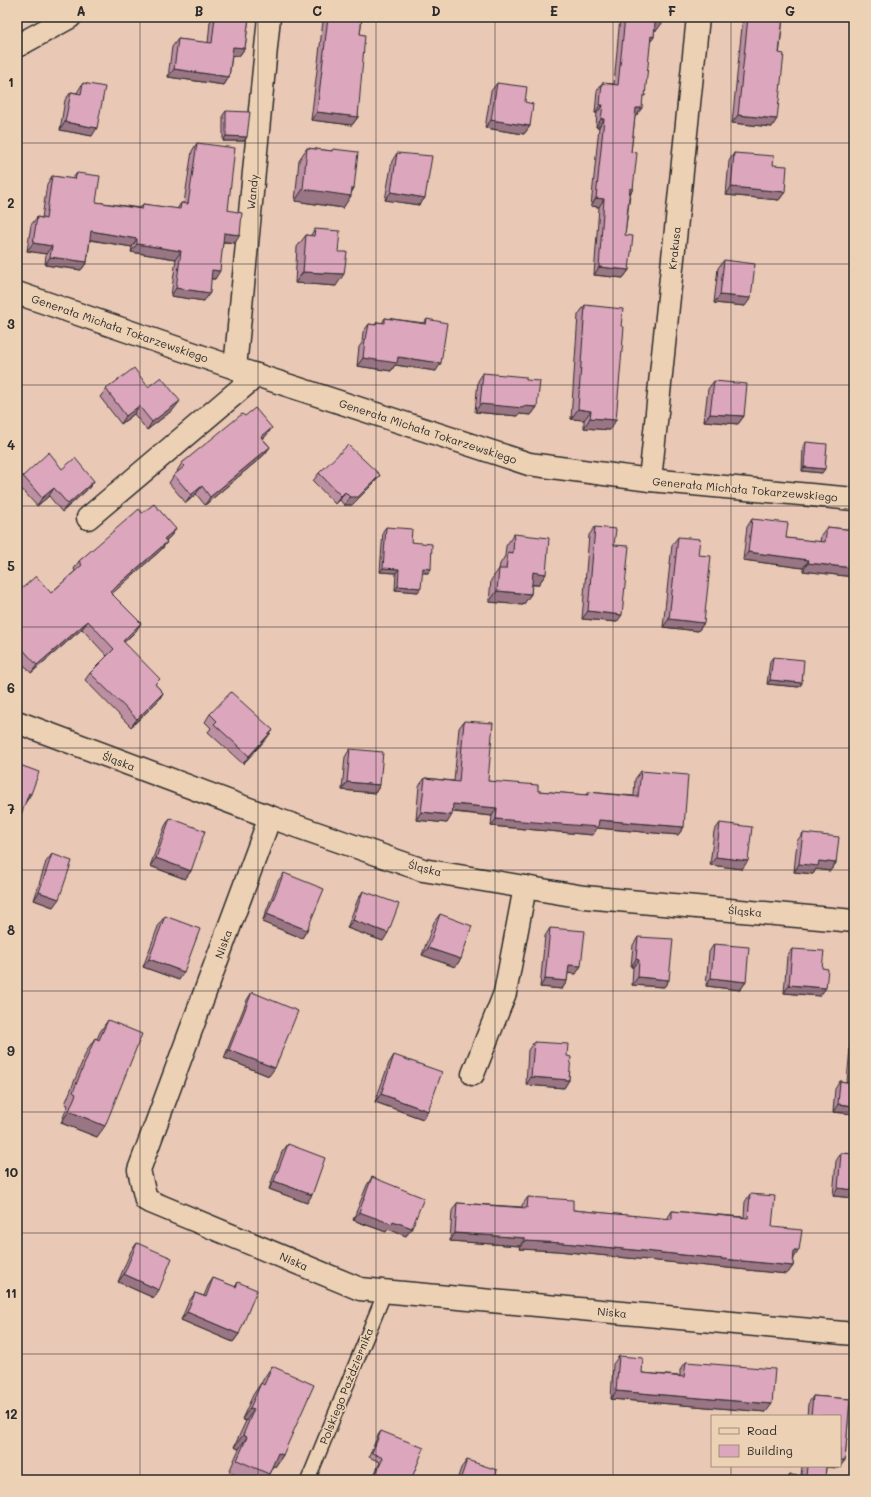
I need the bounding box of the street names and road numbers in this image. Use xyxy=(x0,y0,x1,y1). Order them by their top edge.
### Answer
street label: Wandy xyxy=(243,173,261,210)
street label: Krakusa xyxy=(664,226,684,270)
street label: Generała Michała Tokarzewskiego xyxy=(30,291,211,366)
street label: Generała Michała Tokarzewskiego xyxy=(337,395,519,467)
street label: Generała Michała Tokarzewskiego xyxy=(652,473,839,505)
street label: Śląska xyxy=(101,748,138,774)
street label: Śląska xyxy=(407,857,443,879)
street label: Śląska xyxy=(727,902,763,920)
street label: Niska xyxy=(211,927,235,960)
street label: Niska xyxy=(277,1248,311,1274)
street label: Niska xyxy=(597,1303,628,1321)
street label: Polskiego Października xyxy=(316,1325,376,1446)

